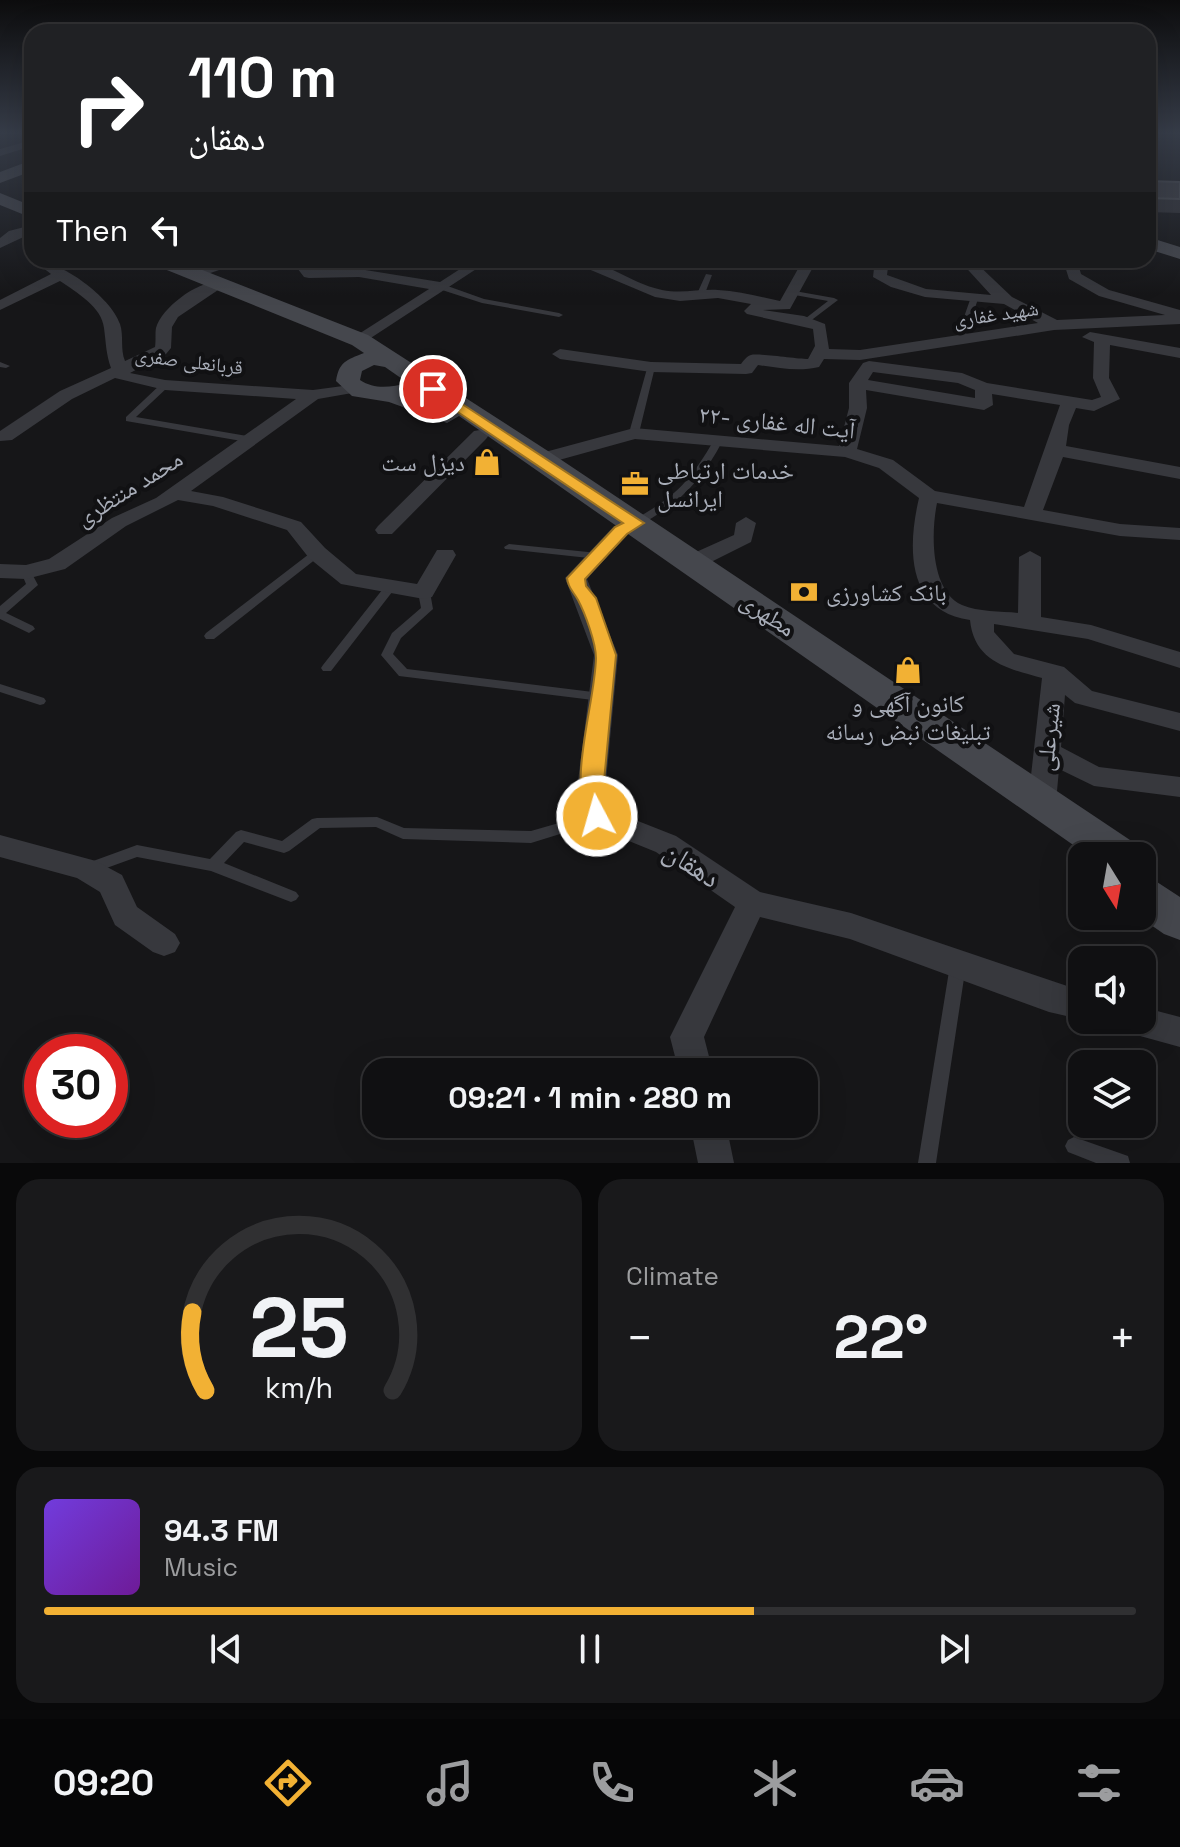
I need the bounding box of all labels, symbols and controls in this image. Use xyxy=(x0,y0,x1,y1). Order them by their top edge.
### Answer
text: 110 m xyxy=(188,42,337,113)
icon: right xyxy=(56,56,160,160)
text: دهقان xyxy=(188,115,265,161)
icon: left xyxy=(144,208,188,252)
text: Then xyxy=(56,211,128,250)
street label: شهید غفاری xyxy=(952,295,1040,333)
street label: قربانعلی صفری xyxy=(134,341,244,381)
pin xyxy=(399,355,467,423)
icon: arrive xyxy=(411,367,455,411)
street label: ۲۲- آیت اله غفاری xyxy=(697,398,858,446)
street label: محمد منتظری xyxy=(70,443,188,533)
place label: دیزل ست xyxy=(381,447,465,478)
shop icon: دیزل ست xyxy=(472,447,502,477)
place label: خدمات ارتباطی ایرانسل xyxy=(657,455,794,514)
office icon: خدمات ارتباطی ایرانسل xyxy=(620,469,650,499)
bank icon: بانک کشاورزی xyxy=(789,577,819,607)
place label: بانک کشاورزی xyxy=(826,577,947,608)
street label: مطهری xyxy=(735,584,801,644)
shop icon: کانون آگهی و تبلیغات نبض رسانه xyxy=(893,655,923,685)
place label: کانون آگهی و تبلیغات نبض رسانه xyxy=(825,688,991,747)
street label: شیرعلی xyxy=(1029,701,1067,773)
position arrow xyxy=(555,774,639,858)
street label: دهقان xyxy=(657,833,727,895)
north arrow xyxy=(1068,842,1156,930)
map controls xyxy=(1068,842,1156,1138)
button: sound xyxy=(1068,946,1156,1034)
speed limit sign: 30 xyxy=(24,1034,128,1138)
button: layers xyxy=(1068,1050,1156,1138)
text: 09:21 · 1 min · 280 m xyxy=(448,1078,732,1117)
text: Climate xyxy=(626,1259,719,1293)
text: 25 xyxy=(249,1275,349,1381)
text: 22° xyxy=(834,1299,928,1376)
text: − xyxy=(626,1310,653,1366)
text: + xyxy=(1109,1310,1136,1366)
text: km/h xyxy=(265,1370,333,1406)
text: 94.3 FM xyxy=(164,1511,279,1550)
text: Music xyxy=(164,1550,238,1584)
icon: previous xyxy=(204,1627,248,1671)
icon: pause xyxy=(568,1627,612,1671)
icon: next xyxy=(932,1627,976,1671)
icon: directions xyxy=(260,1755,316,1811)
icon: music xyxy=(422,1755,478,1811)
icon: phone xyxy=(584,1755,640,1811)
icon: climate xyxy=(747,1755,803,1811)
icon: car xyxy=(909,1755,965,1811)
icon: filters xyxy=(1071,1755,1127,1811)
text: 09:20 xyxy=(53,1760,154,1806)

